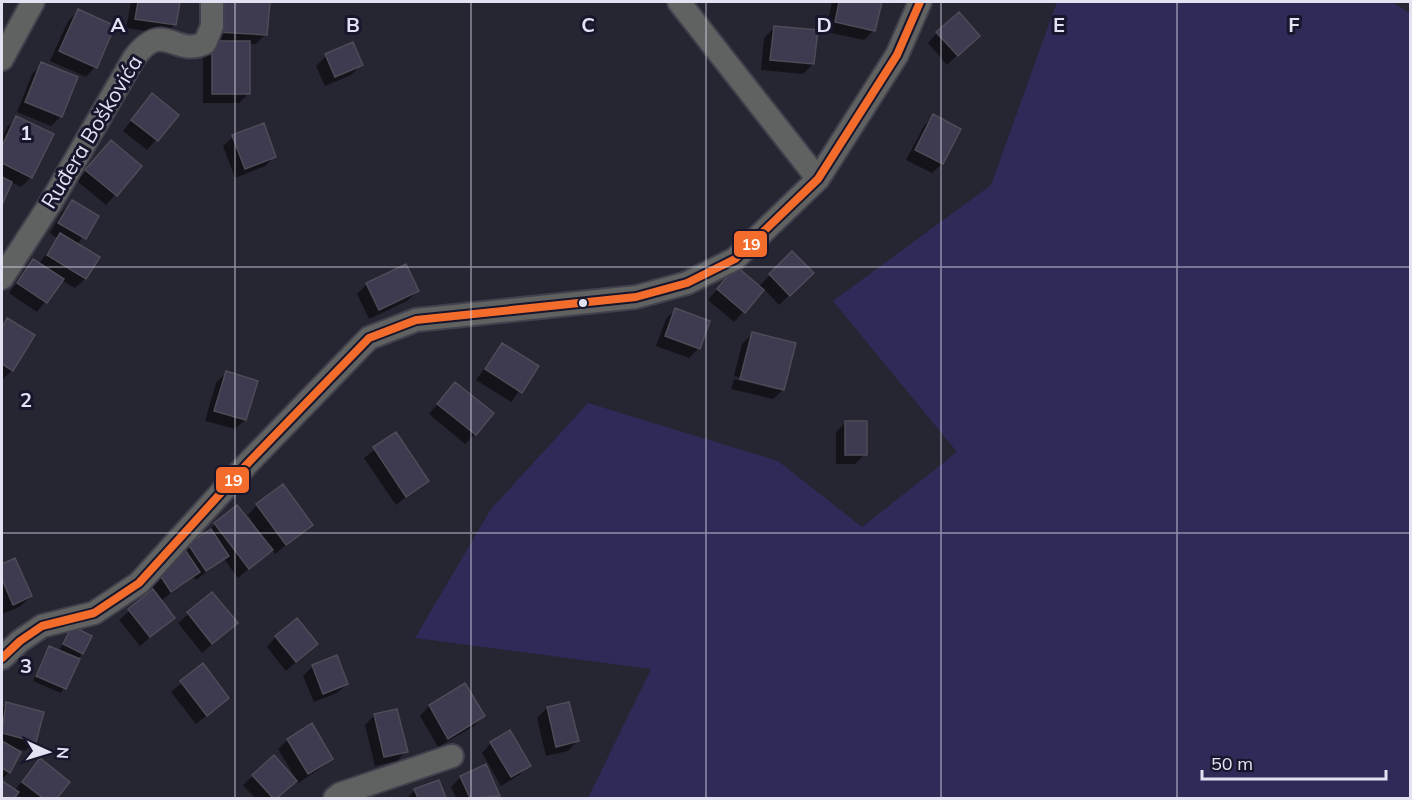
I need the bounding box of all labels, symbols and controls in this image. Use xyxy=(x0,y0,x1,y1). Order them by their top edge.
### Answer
text: A xyxy=(111,12,126,37)
text: B xyxy=(346,12,360,37)
text: C xyxy=(581,12,595,37)
text: D xyxy=(816,12,832,37)
text: E xyxy=(1053,12,1065,37)
text: F xyxy=(1288,12,1300,37)
street label: Ruđera Boškovića xyxy=(35,50,147,213)
text: 1 xyxy=(20,120,32,145)
line badge: 19 xyxy=(733,230,768,258)
text: 19 xyxy=(741,234,761,254)
unlabelled marker xyxy=(577,297,589,309)
text: 2 xyxy=(20,387,32,412)
line badge: 19 xyxy=(215,466,250,494)
text: 19 xyxy=(223,470,243,490)
text: 3 xyxy=(20,653,32,678)
north arrow xyxy=(18,722,78,782)
scale bar xyxy=(1202,743,1386,781)
text: N xyxy=(53,746,73,760)
text: 50 m xyxy=(1211,752,1253,775)

